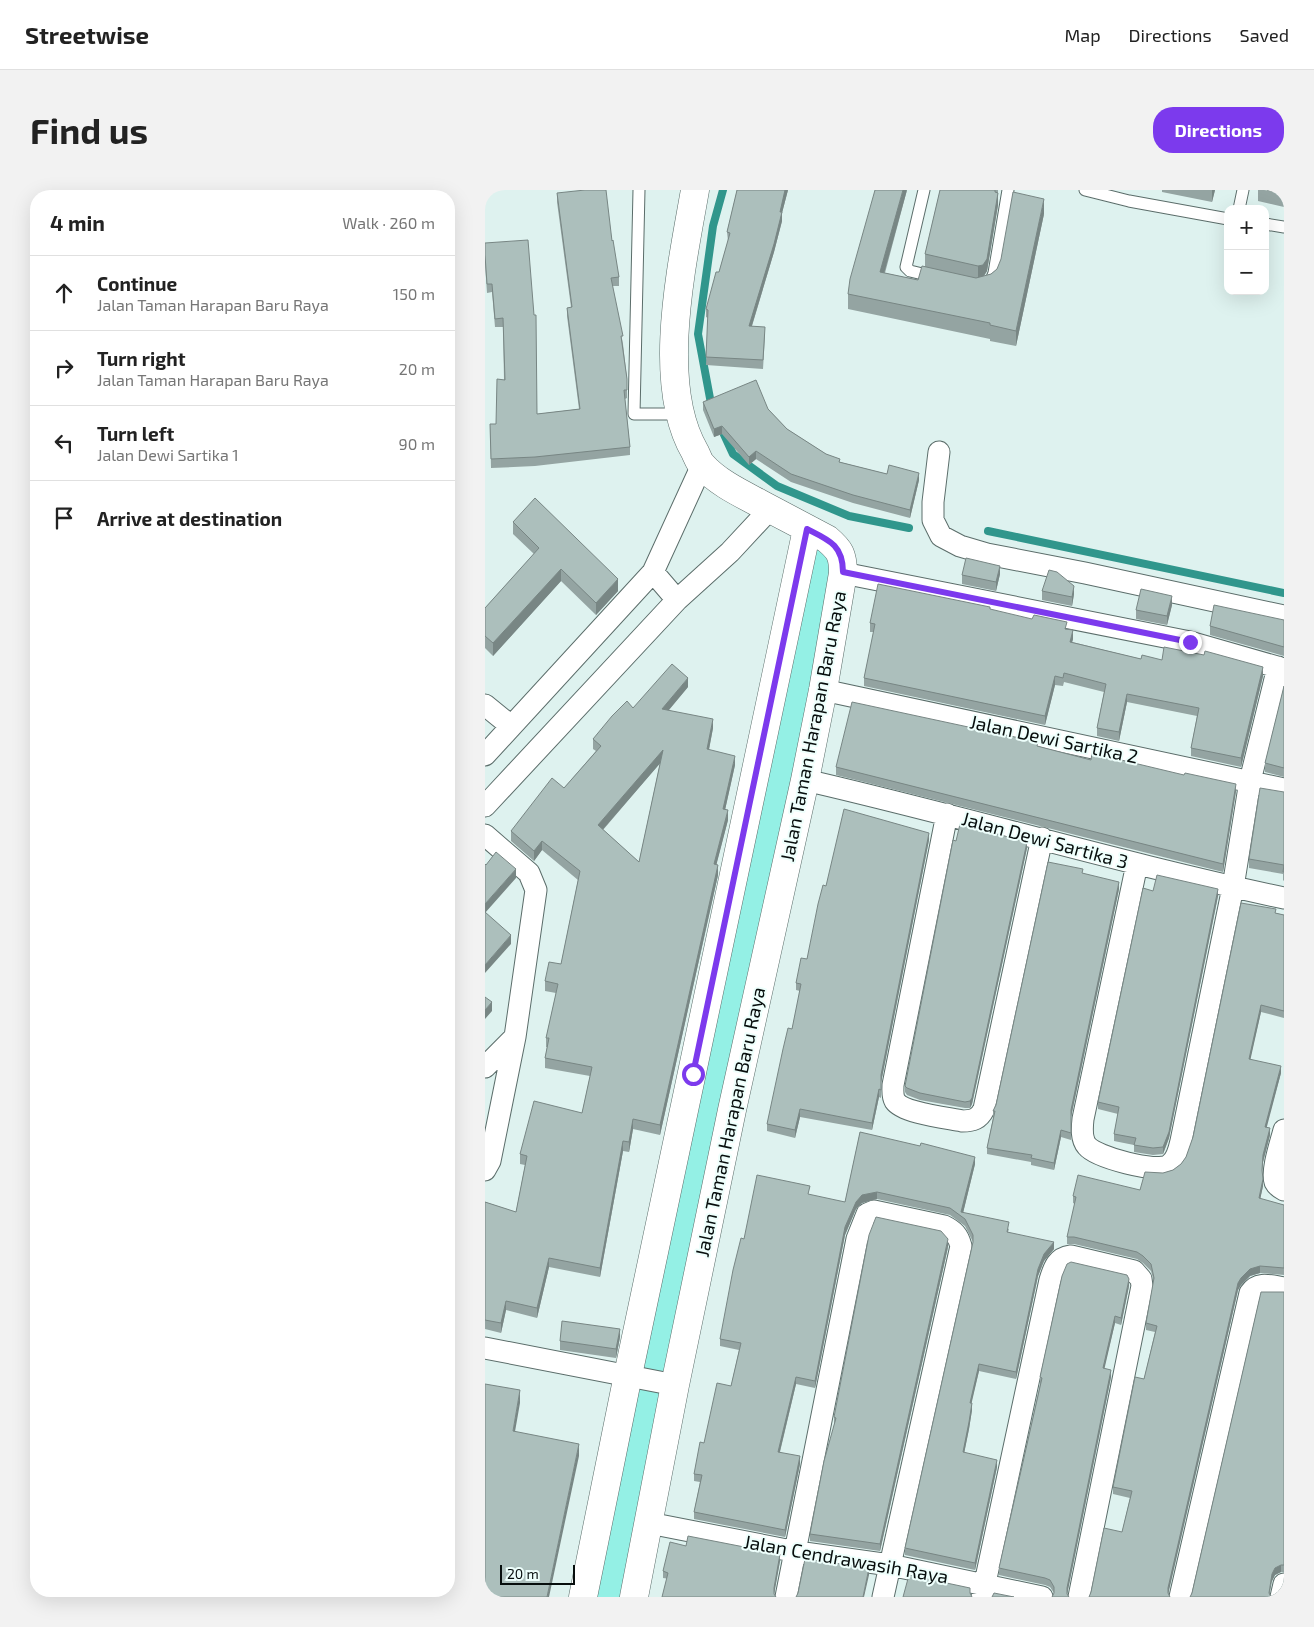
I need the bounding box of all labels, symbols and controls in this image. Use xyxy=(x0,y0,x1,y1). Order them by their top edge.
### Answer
text: Streetwise xyxy=(25,20,149,49)
text: Map xyxy=(1064,24,1101,46)
text: Directions xyxy=(1129,24,1212,46)
text: Saved xyxy=(1240,24,1289,46)
button: Directions xyxy=(1153,107,1284,153)
text: Find us xyxy=(30,109,148,151)
map controls xyxy=(1224,205,1269,295)
button: + xyxy=(1224,205,1269,250)
text: 4 min xyxy=(50,210,105,235)
text: Walk · 260 m xyxy=(342,213,435,232)
button: − xyxy=(1224,250,1269,295)
text: Continue xyxy=(97,272,177,295)
icon: ahead xyxy=(50,279,78,307)
text: 150 m xyxy=(393,284,435,303)
text: Jalan Taman Harapan Baru Raya xyxy=(97,295,329,314)
text: Turn right xyxy=(97,347,185,370)
icon: right xyxy=(50,354,78,382)
text: 20 m xyxy=(399,359,435,378)
text: Jalan Taman Harapan Baru Raya xyxy=(97,370,329,389)
text: Turn left xyxy=(97,422,174,445)
icon: left xyxy=(50,429,78,457)
text: 90 m xyxy=(399,434,435,453)
text: Jalan Dewi Sartika 1 xyxy=(97,445,239,464)
icon: arrive xyxy=(50,504,78,532)
text: Arrive at destination xyxy=(97,507,282,530)
street label: Jalan Taman Harapan Baru Raya xyxy=(775,589,850,863)
route end xyxy=(1179,631,1202,654)
street label: Jalan Dewi Sartika 2 xyxy=(968,709,1140,768)
street label: Jalan Dewi Sartika 3 xyxy=(959,806,1131,873)
street label: Jalan Taman Harapan Baru Raya xyxy=(690,985,769,1259)
route start xyxy=(682,1063,705,1086)
street label: Jalan Cendrawasih Raya xyxy=(742,1529,950,1588)
scale bar xyxy=(500,1562,575,1585)
text: 20 m xyxy=(507,1565,539,1582)

